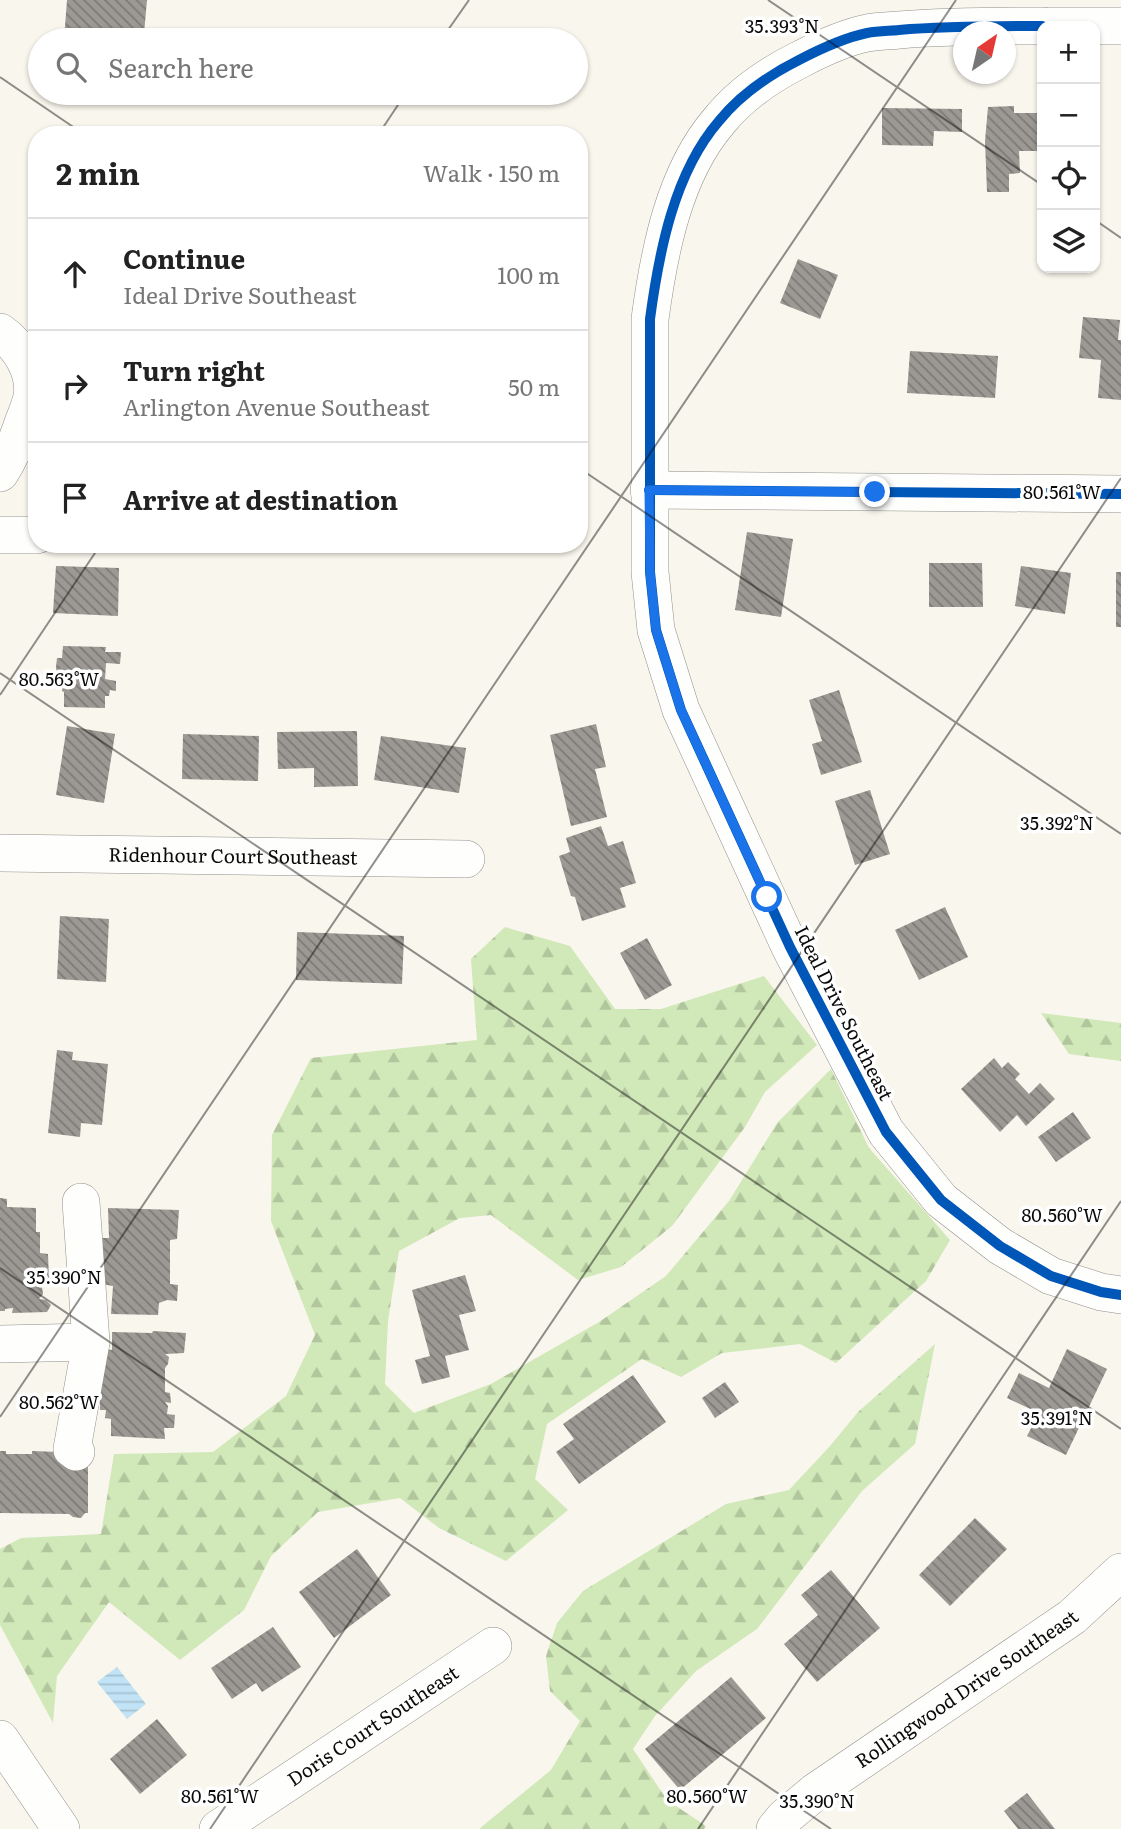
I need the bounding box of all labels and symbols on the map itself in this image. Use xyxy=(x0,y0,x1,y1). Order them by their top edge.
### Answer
text: 35.393°N xyxy=(745,12,819,39)
north arrow xyxy=(953,21,1016,84)
route end xyxy=(859,476,890,507)
text: 80.561°W xyxy=(1023,478,1101,505)
text: 80.563°W xyxy=(19,665,100,692)
text: 35.392°N xyxy=(1020,809,1094,836)
street label: Ridenhour Court Southeast xyxy=(108,839,358,871)
route start xyxy=(751,881,782,912)
street label: Ideal Drive Southeast xyxy=(789,920,901,1105)
text: 80.560°W xyxy=(1021,1201,1103,1228)
text: 35.390°N xyxy=(26,1263,102,1290)
text: 80.562°W xyxy=(19,1388,99,1415)
text: 35.391°N xyxy=(1021,1404,1093,1431)
street label: Rollingwood Drive Southeast xyxy=(849,1603,1084,1774)
street label: Doris Court Southeast xyxy=(281,1658,464,1792)
text: 80.561°W xyxy=(181,1782,259,1809)
text: 80.560°W xyxy=(666,1782,748,1809)
text: 35.390°N xyxy=(779,1787,855,1814)

